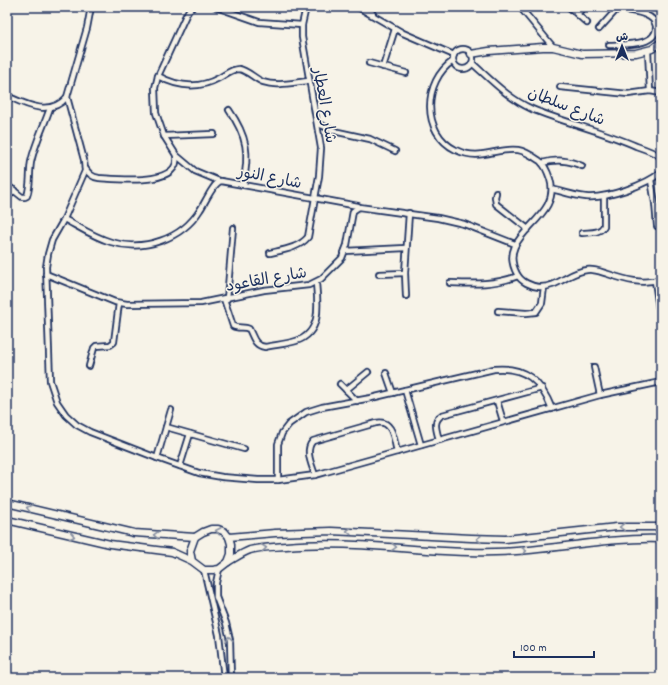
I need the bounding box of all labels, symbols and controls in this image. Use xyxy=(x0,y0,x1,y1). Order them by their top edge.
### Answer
north arrow xyxy=(602,26,642,66)
text: ش xyxy=(616,30,628,46)
street label: شارع العطار xyxy=(305,64,341,145)
street label: شارع سلطان xyxy=(524,82,608,133)
street label: شارع النور xyxy=(234,161,303,196)
street label: شارع القاعود xyxy=(224,262,309,299)
one-way arrow xyxy=(26,504,33,513)
one-way arrow xyxy=(619,522,625,531)
one-way arrow xyxy=(214,527,221,535)
one-way arrow xyxy=(346,527,352,536)
one-way arrow xyxy=(153,530,159,539)
one-way arrow xyxy=(69,531,75,539)
one-way arrow xyxy=(476,534,482,543)
one-way arrow xyxy=(391,543,397,552)
one-way arrow xyxy=(261,544,267,553)
one-way arrow xyxy=(521,546,527,555)
scale bar xyxy=(514,633,594,659)
one-way arrow xyxy=(225,636,234,642)
text: 100 m xyxy=(520,640,547,657)

